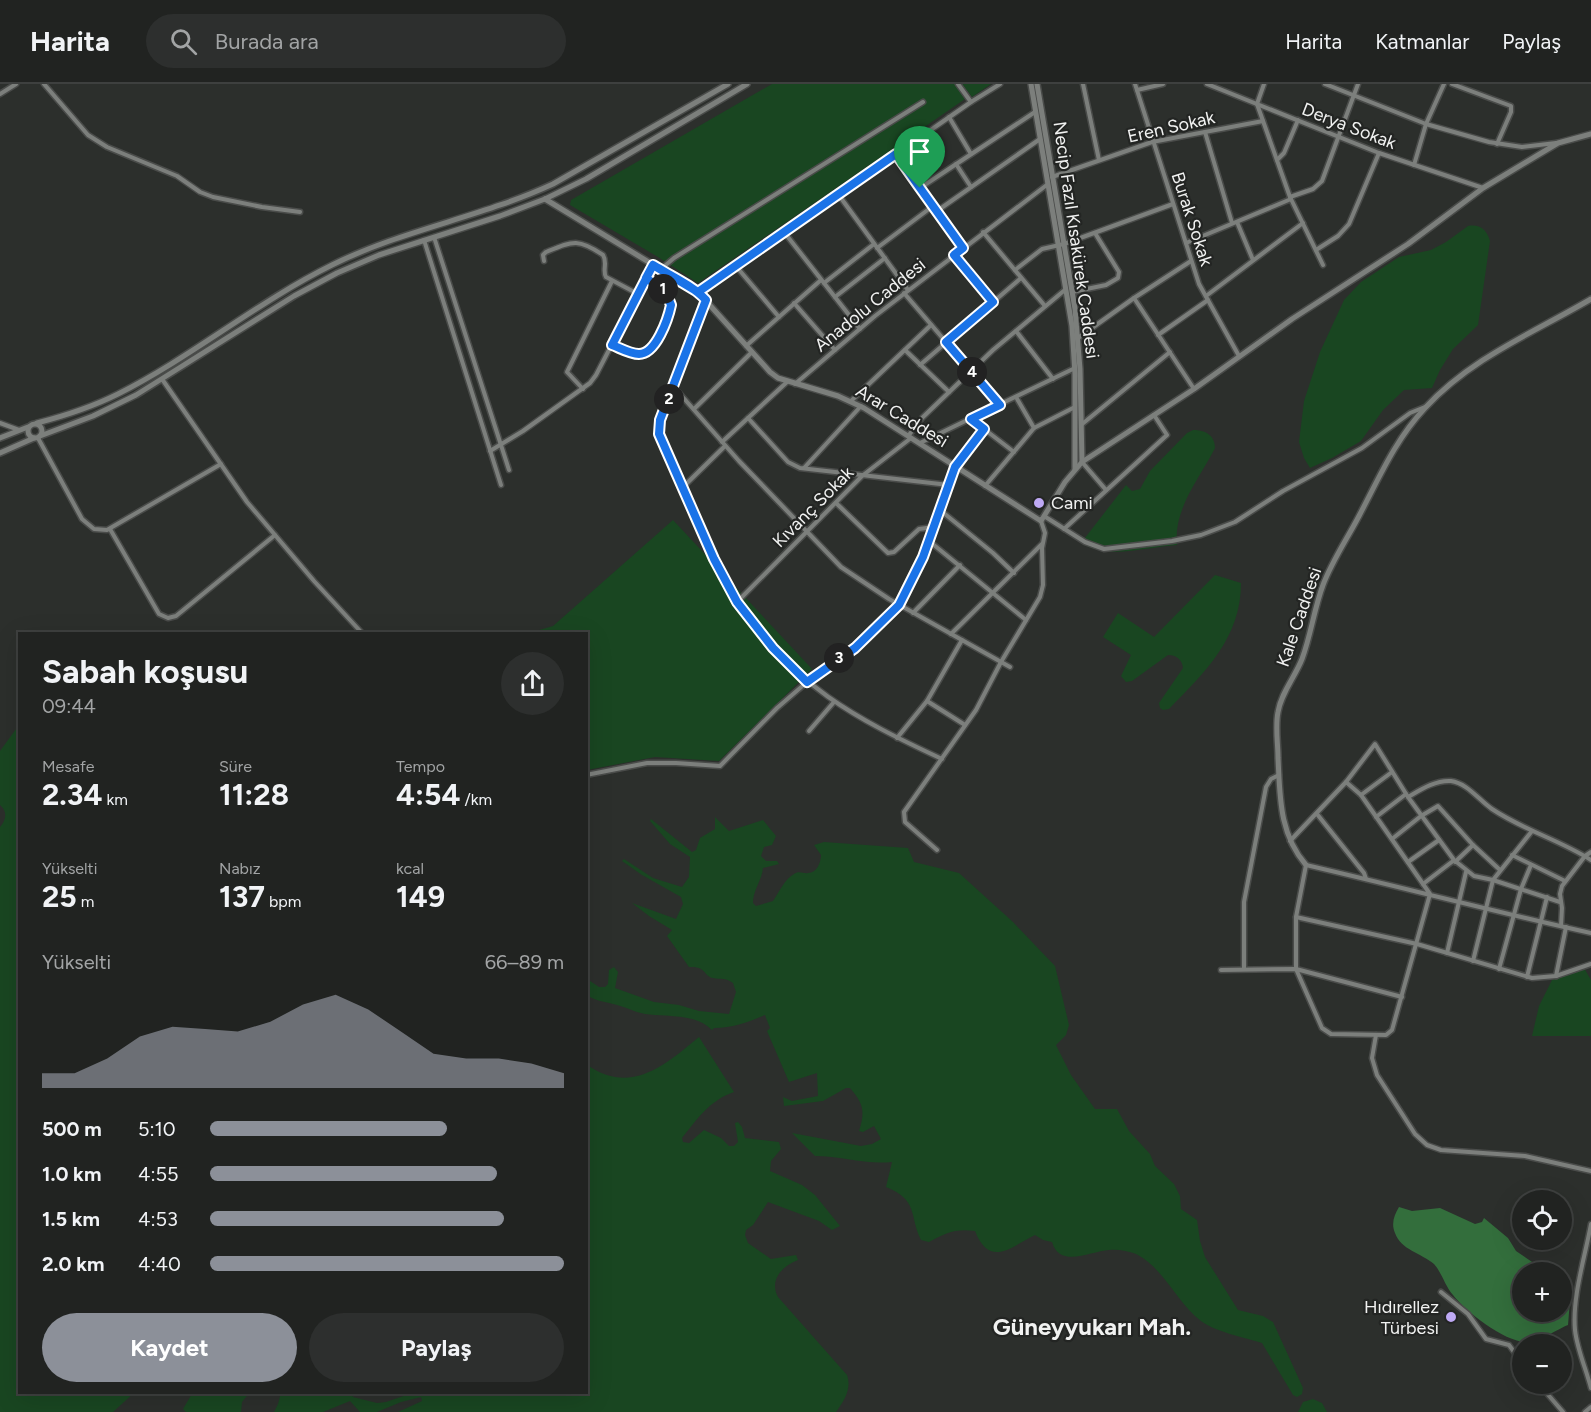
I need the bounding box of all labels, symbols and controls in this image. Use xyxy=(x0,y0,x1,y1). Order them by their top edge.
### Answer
search box xyxy=(146,14,566,68)
text: Harita xyxy=(30,24,110,58)
icon: search xyxy=(167,25,200,58)
text: Burada ara xyxy=(215,28,319,55)
text: Harita xyxy=(1285,29,1342,54)
text: Katmanlar xyxy=(1375,29,1469,54)
text: Paylaş xyxy=(1502,29,1561,54)
street label: Derya Sokak xyxy=(1299,98,1399,154)
street label: Eren Sokak xyxy=(1125,106,1217,148)
street label: Necip Fazıl Kısakürek Caddesi xyxy=(1048,120,1104,360)
pin xyxy=(894,126,945,188)
icon: arrive xyxy=(903,135,936,168)
street label: Burak Sokak xyxy=(1166,169,1218,269)
street label: Anadolu Caddesi xyxy=(810,254,930,356)
pin: 1 xyxy=(648,274,678,304)
text: 1 xyxy=(660,279,666,298)
pin: 4 xyxy=(957,357,987,387)
text: 4 xyxy=(967,362,977,381)
street label: Arar Caddesi xyxy=(852,380,952,452)
pin: 2 xyxy=(654,384,684,414)
text: 2 xyxy=(664,389,674,408)
street label: Kıvanç Sokak xyxy=(768,462,858,552)
place label: Cami xyxy=(1051,492,1093,514)
marker: Cami xyxy=(1032,496,1046,510)
street label: Kale Caddesi xyxy=(1272,564,1326,670)
pin: 3 xyxy=(824,643,854,673)
text: 3 xyxy=(835,648,843,667)
text: Sabah koşusu xyxy=(42,652,248,691)
button: share xyxy=(501,652,564,715)
text: 09:44 xyxy=(42,694,96,718)
text: Mesafe xyxy=(42,757,94,776)
text: Süre xyxy=(219,757,252,776)
text: Tempo xyxy=(396,757,445,776)
text: 2.34 xyxy=(42,776,102,813)
text: 11:28 xyxy=(219,776,289,813)
text: 4:54 xyxy=(396,776,460,813)
text: km xyxy=(102,790,128,809)
text: /km xyxy=(460,790,492,809)
text: Yükselti xyxy=(42,859,97,878)
text: Nabız xyxy=(219,859,261,878)
text: kcal xyxy=(396,859,424,878)
text: 25 xyxy=(42,878,77,915)
text: 137 xyxy=(219,878,265,915)
text: 149 xyxy=(396,878,445,915)
text: m xyxy=(77,892,94,911)
text: bpm xyxy=(265,892,301,911)
text: Yükselti xyxy=(42,950,111,974)
text: 66–89 m xyxy=(485,950,564,974)
text: 500 m xyxy=(42,1117,102,1141)
text: 5:10 xyxy=(138,1117,176,1141)
text: 1.0 km xyxy=(42,1162,101,1186)
text: 4:55 xyxy=(138,1162,178,1186)
map controls xyxy=(1512,1190,1572,1394)
button: locate xyxy=(1512,1190,1572,1250)
text: 1.5 km xyxy=(42,1207,100,1231)
text: 4:53 xyxy=(138,1207,178,1231)
text: 2.0 km xyxy=(42,1252,104,1276)
text: 4:40 xyxy=(138,1252,181,1276)
button: + xyxy=(1512,1262,1572,1322)
place label: Hıdırellez Türbesi xyxy=(1364,1296,1439,1339)
marker: Hıdırellez Türbesi xyxy=(1444,1310,1458,1324)
district label: Güneyyukarı Mah. xyxy=(993,1312,1191,1341)
button: Kaydet xyxy=(42,1313,297,1382)
button: Paylaş xyxy=(309,1313,564,1382)
button: − xyxy=(1512,1334,1572,1394)

